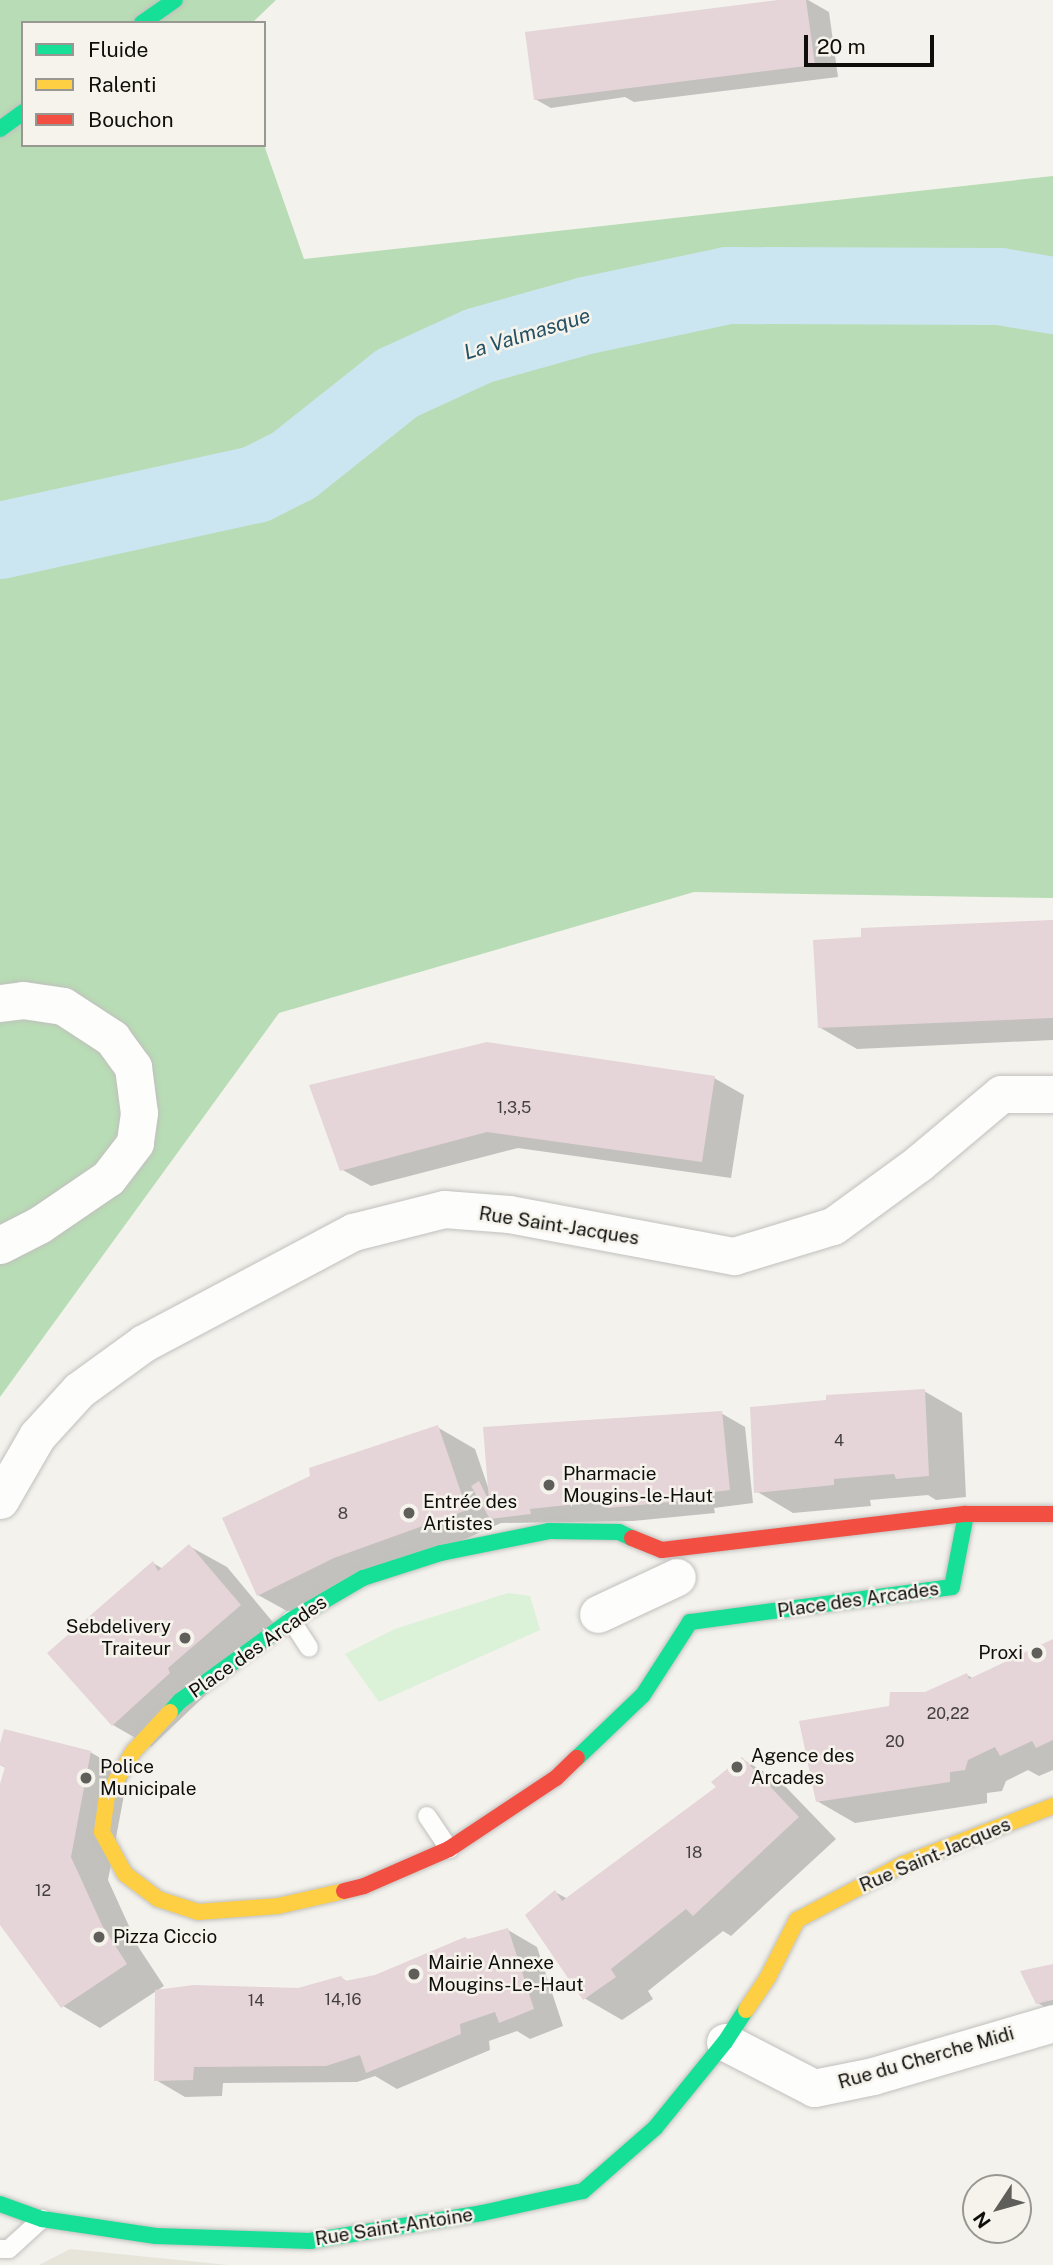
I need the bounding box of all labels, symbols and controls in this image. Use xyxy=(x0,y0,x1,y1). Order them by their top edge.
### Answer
legend xyxy=(21,21,266,147)
scale bar xyxy=(808,21,937,65)
text: 20 m xyxy=(817,34,866,59)
text: Fluide xyxy=(88,37,148,62)
text: Ralenti xyxy=(88,72,156,97)
text: Bouchon xyxy=(88,107,174,132)
water label: La Valmasque xyxy=(460,303,594,365)
house number: 1,3,5 xyxy=(497,1098,531,1118)
street label: Rue Saint-Jacques xyxy=(477,1202,641,1250)
house number: 4 xyxy=(834,1431,844,1451)
place label: Pharmacie Mougins-le-Haut xyxy=(563,1463,713,1507)
marker: Pharmacie Mougins-le-Haut xyxy=(541,1477,557,1493)
place label: Entrée des Artistes xyxy=(423,1491,518,1535)
house number: 8 xyxy=(338,1504,348,1524)
marker: Entrée des Artistes xyxy=(401,1505,417,1521)
street label: Place des Arcades xyxy=(776,1577,940,1623)
street label: Place des Arcades xyxy=(185,1591,331,1703)
place label: Sebdelivery Traiteur xyxy=(66,1616,171,1660)
marker: Sebdelivery Traiteur xyxy=(177,1630,193,1646)
place label: Proxi xyxy=(978,1642,1023,1664)
marker: Proxi xyxy=(1029,1645,1045,1661)
house number: 20,22 xyxy=(927,1704,969,1724)
house number: 20 xyxy=(885,1732,905,1752)
place label: Agence des Arcades xyxy=(751,1745,855,1789)
place label: Police Municipale xyxy=(100,1756,196,1800)
marker: Agence des Arcades xyxy=(729,1759,745,1775)
marker: Police Municipale xyxy=(78,1770,94,1786)
street label: Rue Saint-Jacques xyxy=(856,1813,1014,1897)
house number: 18 xyxy=(686,1843,702,1863)
house number: 12 xyxy=(35,1881,51,1901)
place label: Pizza Ciccio xyxy=(113,1926,217,1948)
marker: Pizza Ciccio xyxy=(91,1929,107,1945)
place label: Mairie Annexe Mougins-Le-Haut xyxy=(428,1952,584,1996)
marker: Mairie Annexe Mougins-Le-Haut xyxy=(406,1966,422,1982)
house number: 14,16 xyxy=(325,1990,361,2010)
house number: 14 xyxy=(248,1991,264,2011)
street label: Rue du Cherche Midi xyxy=(835,2022,1017,2094)
north arrow xyxy=(962,2174,1032,2244)
street label: Rue Saint-Antoine xyxy=(313,2203,475,2251)
text: N xyxy=(968,2208,995,2233)

